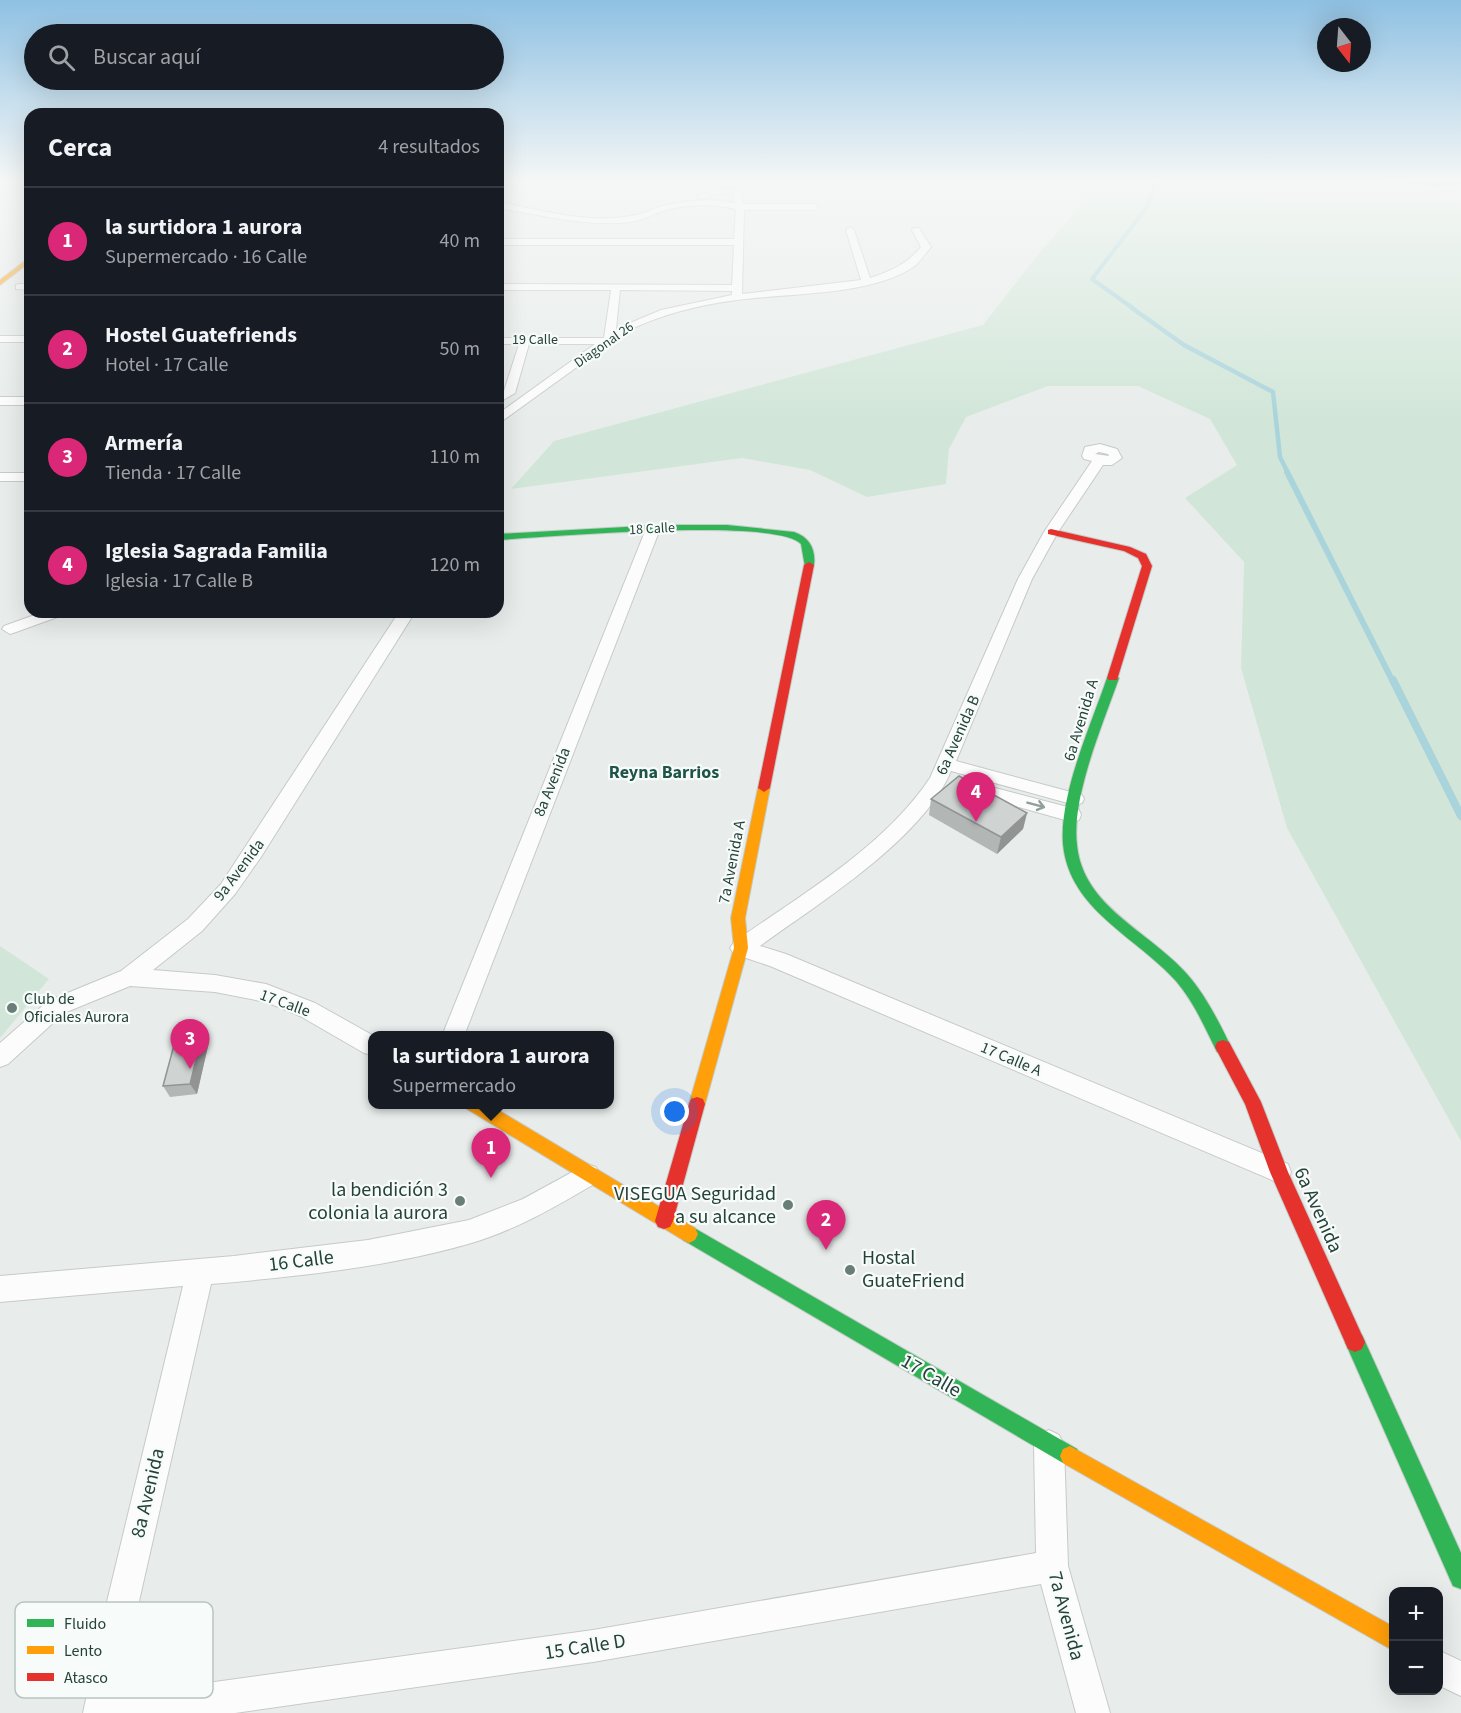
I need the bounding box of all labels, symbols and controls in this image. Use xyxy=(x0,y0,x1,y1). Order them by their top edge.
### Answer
north arrow xyxy=(1317,18,1371,72)
search box xyxy=(24,24,504,90)
icon: search xyxy=(45,41,78,74)
text: Buscar aquí xyxy=(93,41,201,73)
text: Cerca xyxy=(48,129,112,166)
text: 4 resultados xyxy=(378,133,480,161)
text: la surtidora 1 aurora xyxy=(105,211,302,243)
text: 1 xyxy=(62,227,73,255)
text: 40 m xyxy=(440,227,480,255)
text: Supermercado · 16 Calle xyxy=(105,243,307,271)
street label: Diagonal 26 xyxy=(570,317,638,373)
text: Hostel Guatefriends xyxy=(105,319,297,351)
street label: 19 Calle xyxy=(512,330,558,350)
text: 2 xyxy=(62,335,73,363)
text: 50 m xyxy=(440,335,480,363)
text: Hotel · 17 Calle xyxy=(105,351,229,379)
text: Armería xyxy=(105,427,183,459)
text: 3 xyxy=(62,443,73,471)
text: 110 m xyxy=(430,443,480,471)
text: Tienda · 17 Calle xyxy=(105,459,241,487)
street label: 18 Calle xyxy=(629,518,675,540)
text: Iglesia Sagrada Familia xyxy=(105,535,328,567)
text: 4 xyxy=(62,551,73,579)
text: 120 m xyxy=(430,551,480,579)
text: Iglesia · 17 Calle B xyxy=(105,567,253,595)
street label: 6a Avenida A xyxy=(1058,676,1104,764)
street label: 6a Avenida B xyxy=(931,692,985,778)
street label: 8a Avenida xyxy=(528,744,576,820)
district label: Reyna Barrios xyxy=(609,760,719,785)
pin: 4 xyxy=(956,772,996,822)
one-way arrow xyxy=(1027,800,1046,812)
street label: 7a Avenida A xyxy=(713,818,751,906)
street label: 9a Avenida xyxy=(208,834,270,906)
street label: 17 Calle xyxy=(257,984,313,1022)
place label: Club de Oficiales Aurora xyxy=(24,988,129,1028)
marker: Club de Oficiales Aurora xyxy=(5,1001,19,1015)
pin: 3 xyxy=(170,1020,210,1069)
popup xyxy=(368,1031,614,1109)
street label: 17 Calle A xyxy=(977,1036,1045,1082)
text: la surtidora 1 aurora xyxy=(392,1040,590,1072)
text: Supermercado xyxy=(392,1072,516,1100)
your location xyxy=(660,1097,689,1126)
pin: 1 xyxy=(472,1128,510,1178)
street label: 6a Avenida xyxy=(1287,1163,1349,1257)
place label: la bendición 3 colonia la aurora xyxy=(308,1176,448,1227)
place label: VISEGUA Seguridad a su alcance xyxy=(614,1180,776,1231)
marker: la bendición 3 colonia la aurora xyxy=(453,1194,467,1208)
marker: VISEGUA Seguridad a su alcance xyxy=(781,1198,795,1212)
pin: 2 xyxy=(806,1200,846,1250)
street label: 16 Calle xyxy=(267,1243,335,1279)
place label: Hostal GuateFriend xyxy=(862,1244,965,1295)
marker: Hostal GuateFriend xyxy=(843,1263,857,1277)
street label: 17 Calle xyxy=(896,1348,966,1405)
street label: 8a Avenida xyxy=(124,1446,172,1540)
street label: 7a Avenida xyxy=(1041,1568,1091,1664)
map controls xyxy=(1389,1587,1443,1695)
button: + xyxy=(1389,1587,1443,1641)
legend xyxy=(15,1602,213,1698)
text: Fluido xyxy=(64,1613,106,1635)
street label: 15 Calle D xyxy=(542,1627,628,1667)
text: Lento xyxy=(64,1640,102,1662)
button: − xyxy=(1389,1641,1443,1695)
text: Atasco xyxy=(64,1667,108,1689)

